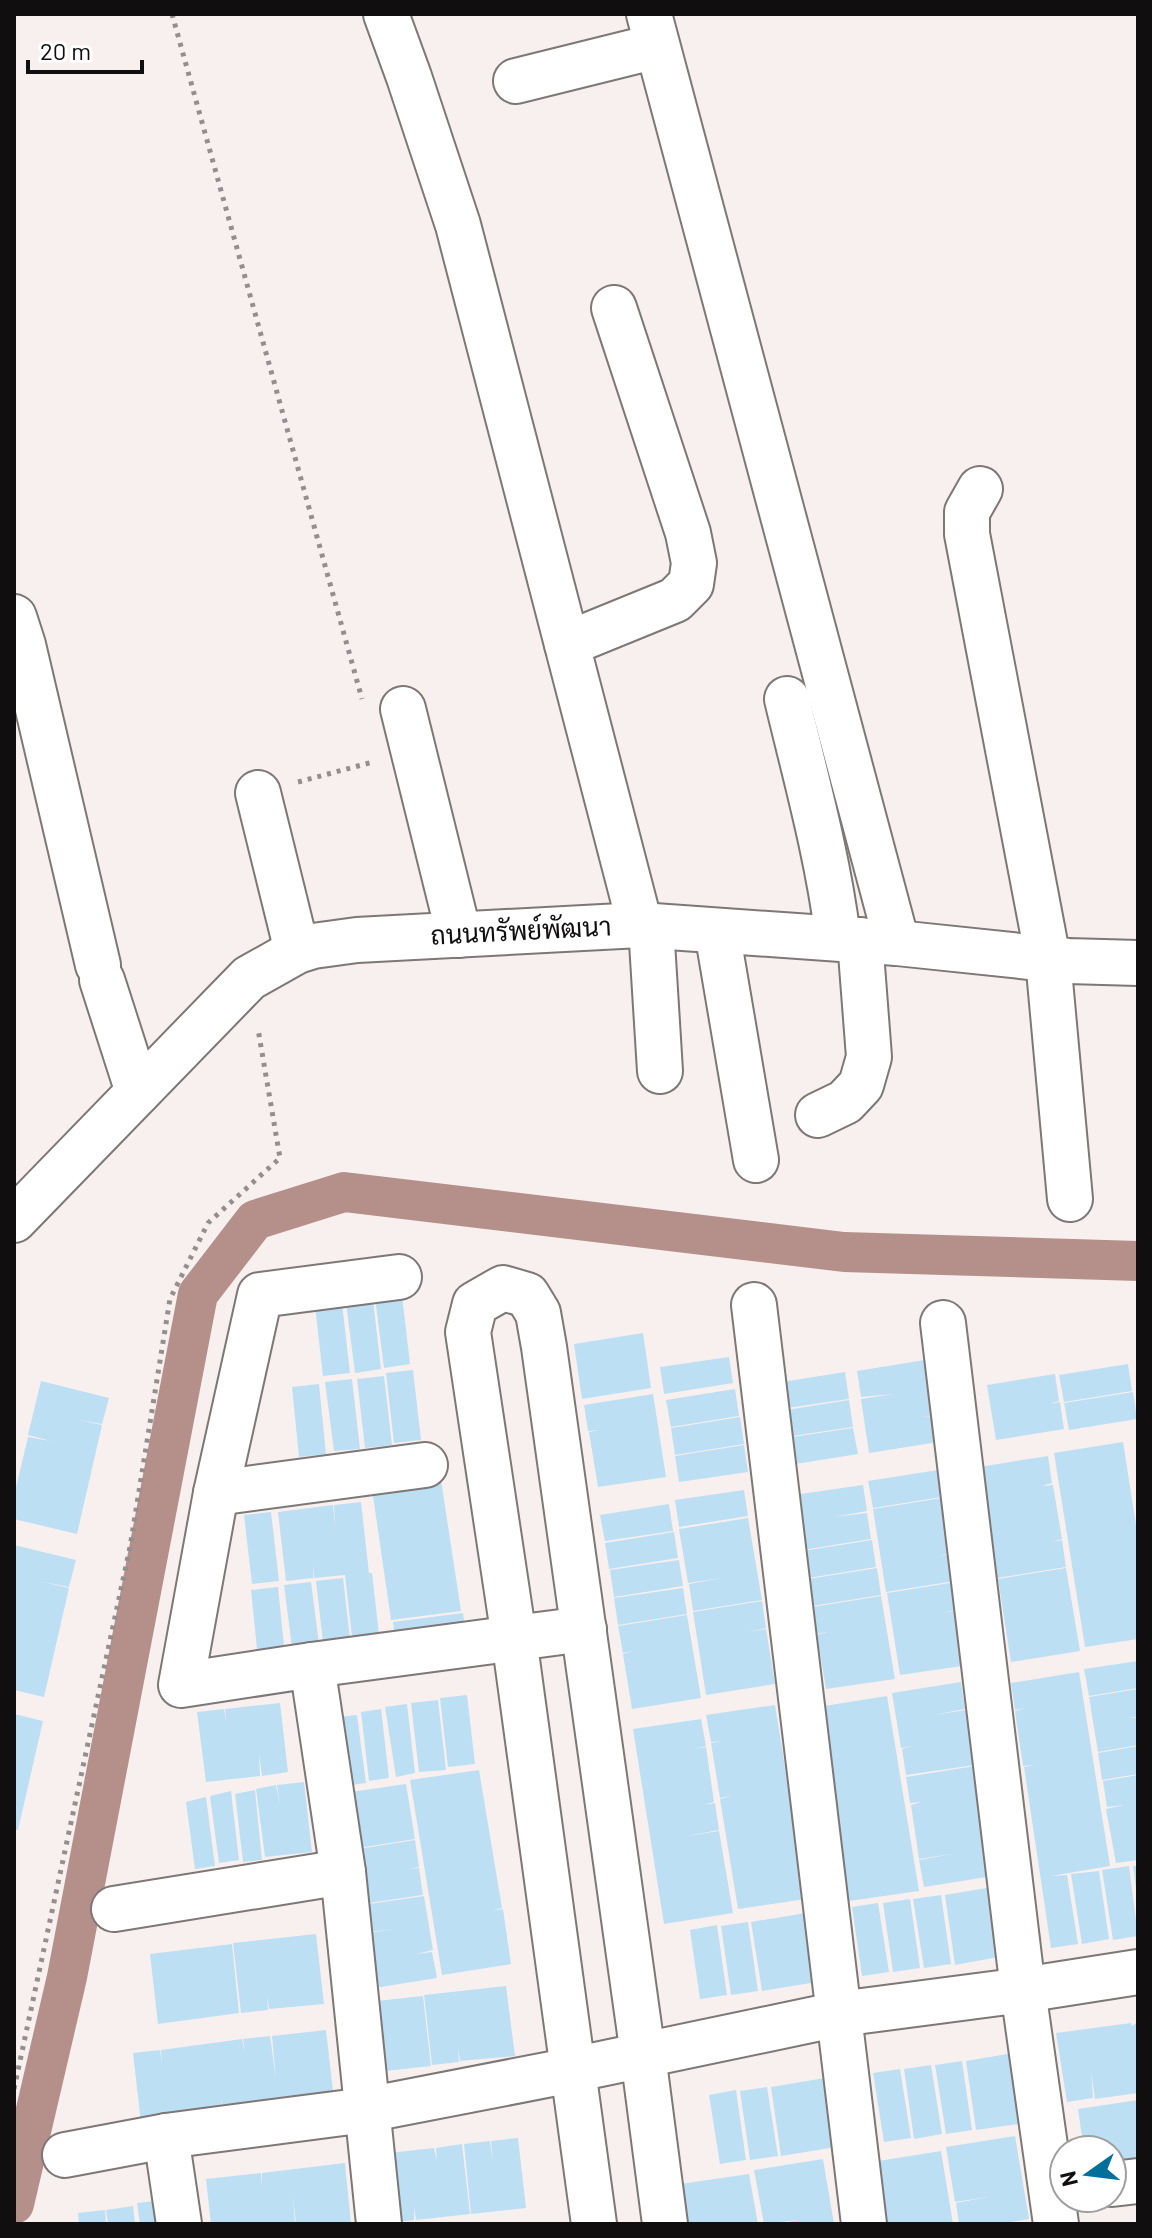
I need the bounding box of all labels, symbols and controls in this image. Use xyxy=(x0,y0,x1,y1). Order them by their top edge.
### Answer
scale bar xyxy=(28,24,142,74)
text: 20 m xyxy=(40,36,91,65)
street label: ถนนทรัพย์พัฒนา xyxy=(430,909,612,950)
north arrow xyxy=(1048,2134,1128,2214)
text: N xyxy=(1053,2169,1082,2189)

